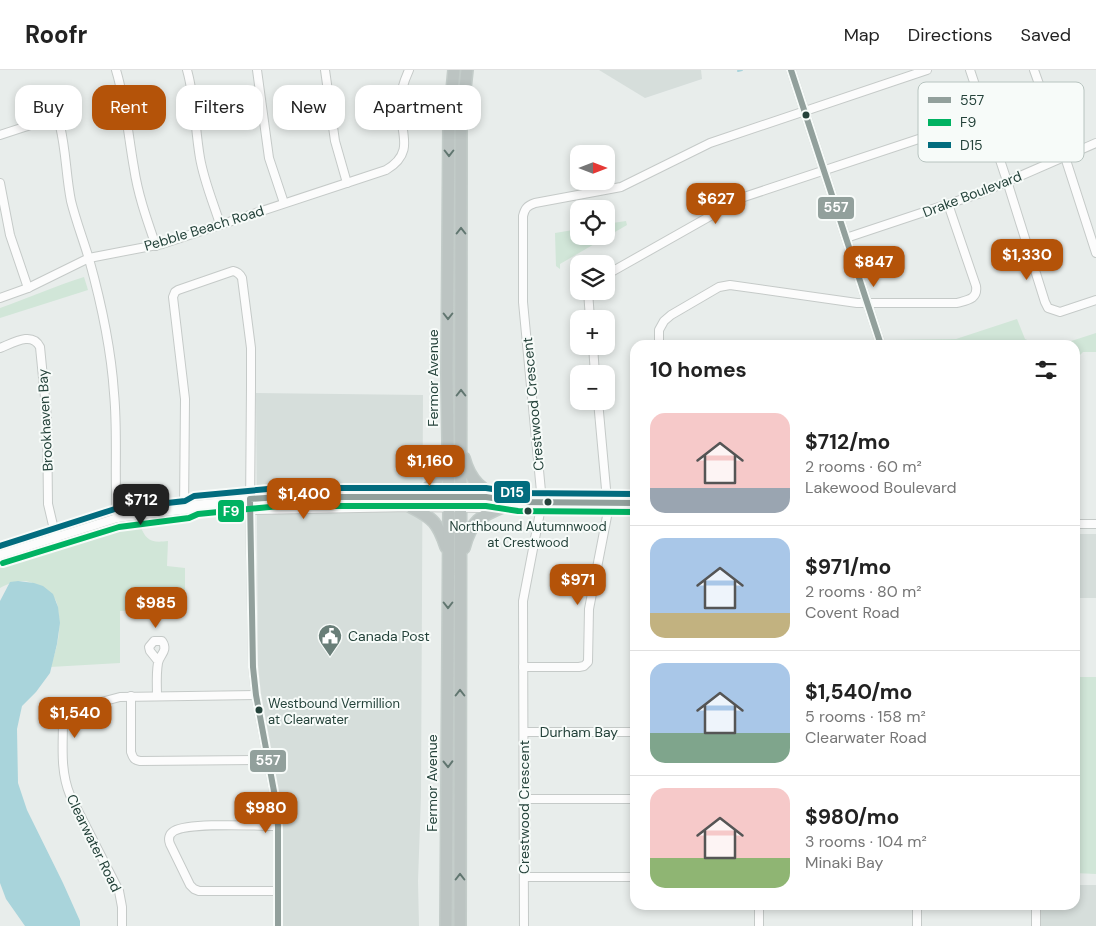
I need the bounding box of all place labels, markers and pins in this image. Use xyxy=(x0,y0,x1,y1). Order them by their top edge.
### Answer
unlabelled marker xyxy=(801,110,811,120)
pin: $627 xyxy=(686,182,746,225)
pin: $1,330 xyxy=(986,238,1068,281)
pin: $847 xyxy=(844,246,904,288)
pin: $1,160 xyxy=(389,444,471,487)
pin: $1,400 xyxy=(263,478,345,520)
pin: $712 xyxy=(111,484,171,526)
unlabelled marker xyxy=(543,497,553,507)
marker: Northbound Autumnwood at Crestwood xyxy=(523,506,533,516)
place label: Northbound Autumnwood at Crestwood xyxy=(449,518,607,551)
pin: $971 xyxy=(548,564,608,606)
pin: $985 xyxy=(126,586,186,629)
public building icon: Canada Post xyxy=(317,623,343,657)
place label: Canada Post xyxy=(348,627,430,645)
place label: Westbound Vermillion at Clearwater xyxy=(268,695,400,728)
pin: $1,540 xyxy=(34,696,116,739)
marker: Westbound Vermillion at Clearwater xyxy=(254,705,264,715)
pin: $980 xyxy=(236,792,296,834)

